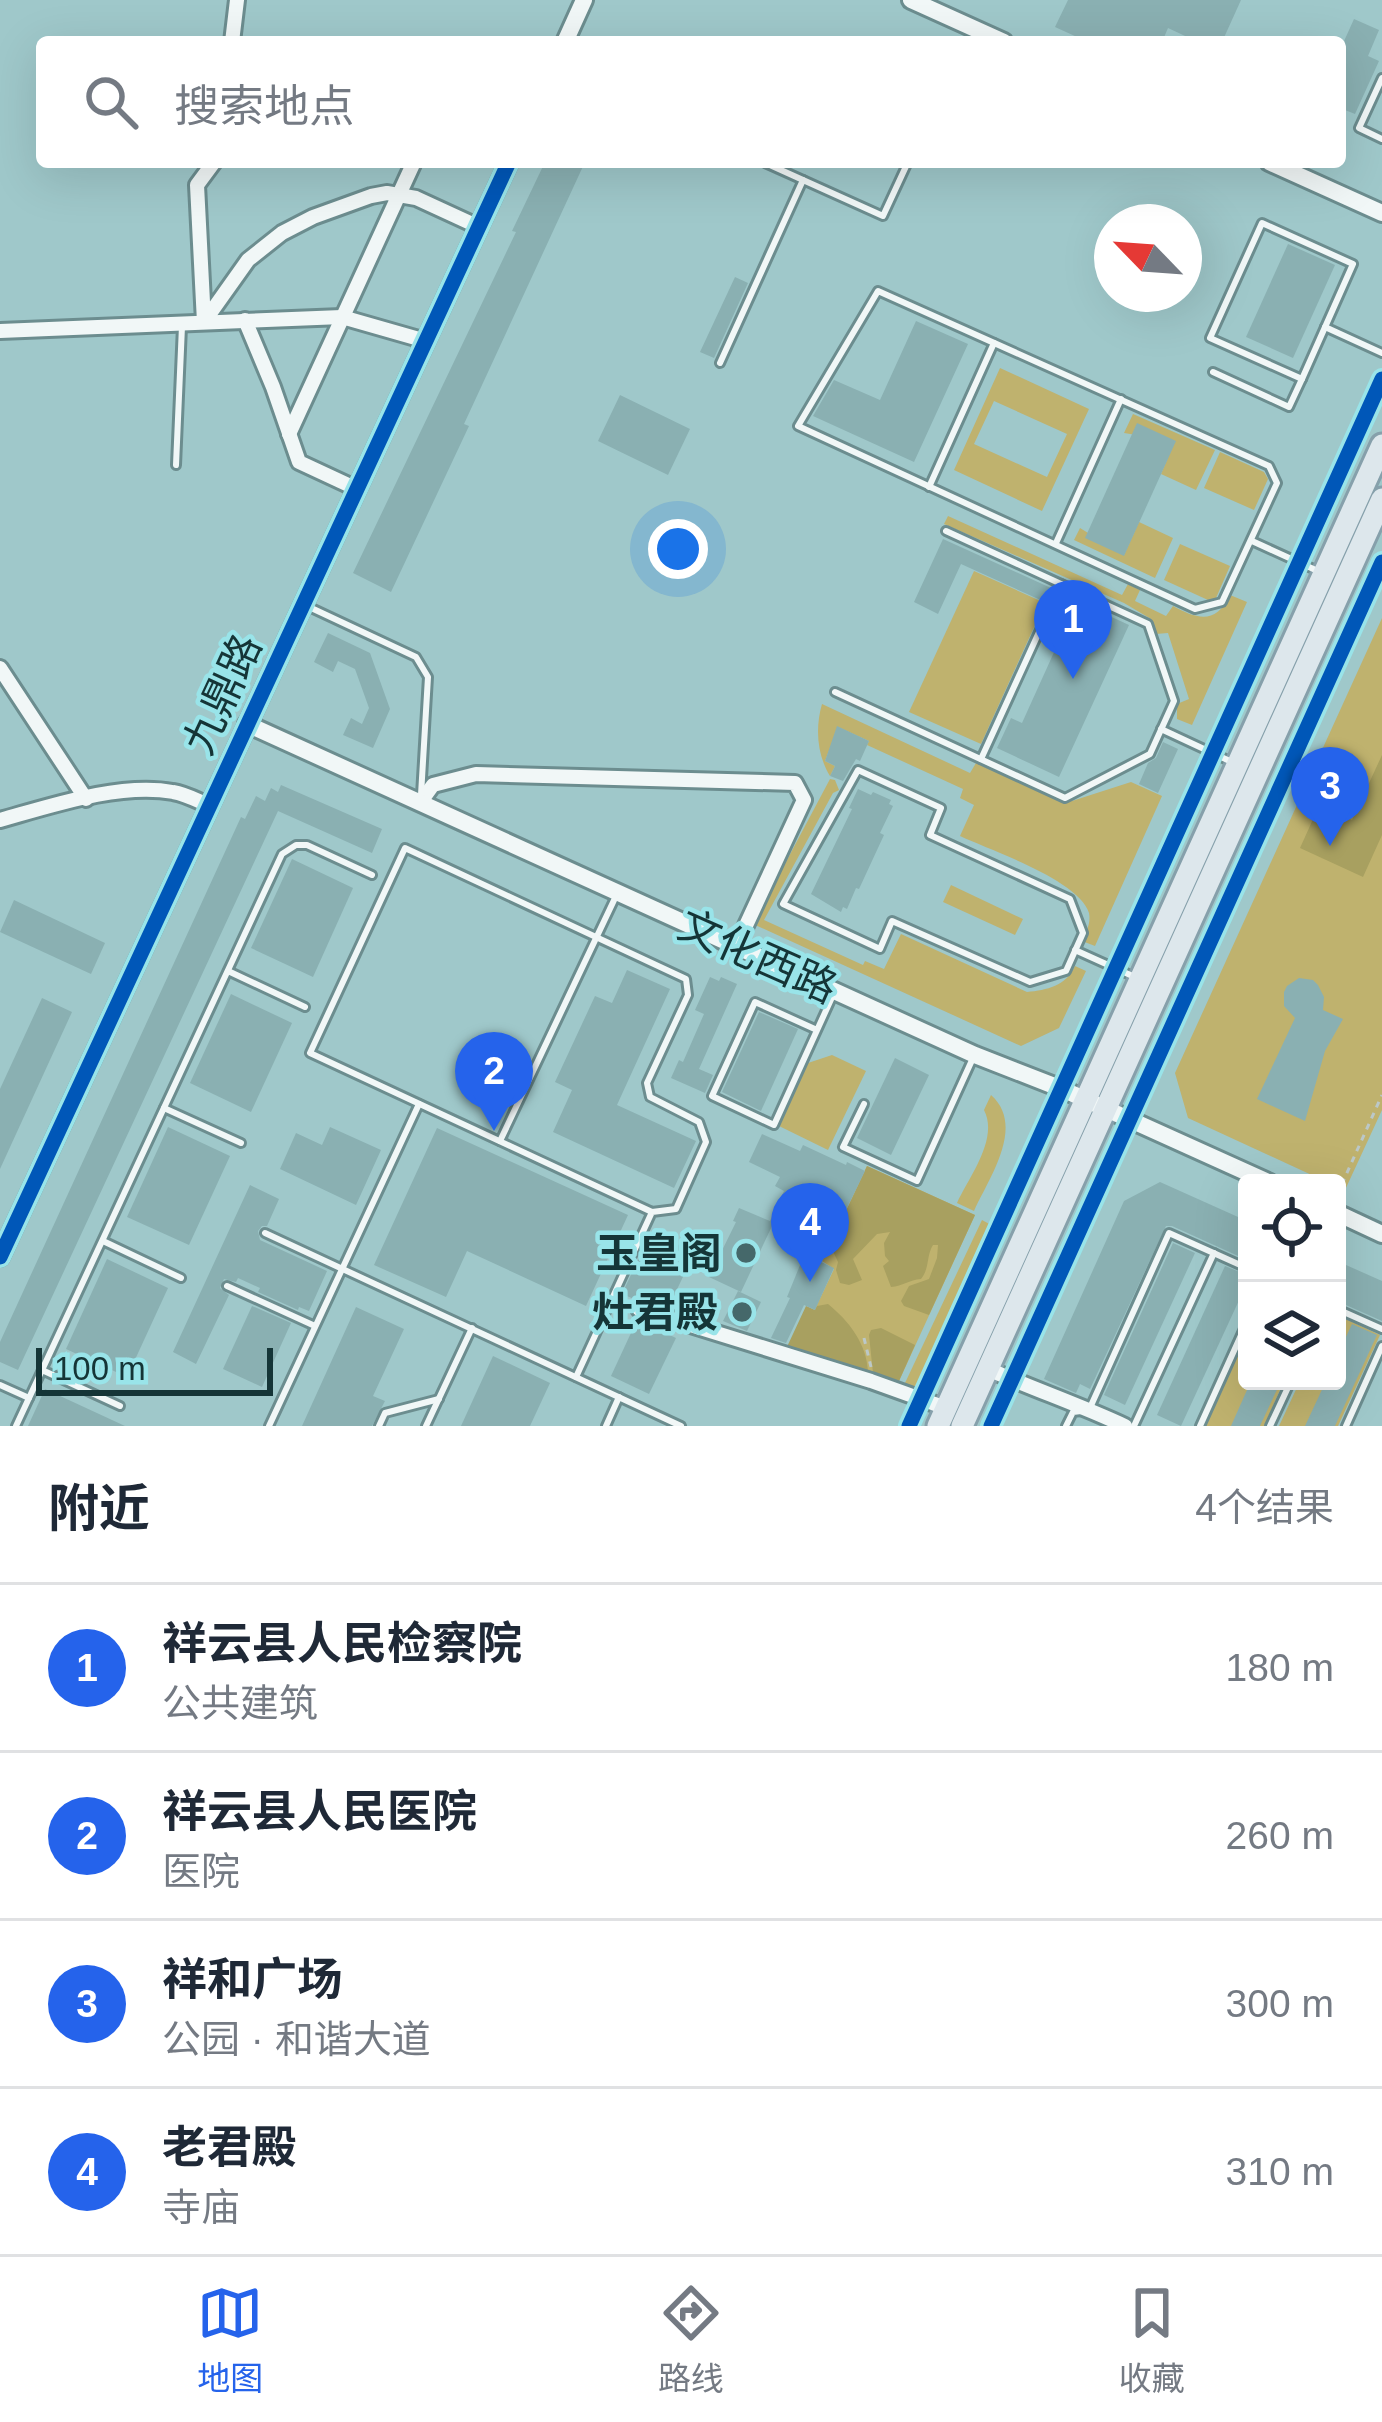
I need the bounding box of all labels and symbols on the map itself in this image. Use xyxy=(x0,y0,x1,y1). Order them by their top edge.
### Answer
north arrow xyxy=(1094,204,1202,312)
your location xyxy=(648,519,708,579)
pin: 1 xyxy=(1034,580,1112,679)
street label: 九鼎路 xyxy=(175,627,270,761)
pin: 3 xyxy=(1291,747,1369,846)
street label: 文化西路 xyxy=(671,901,844,1012)
pin: 2 xyxy=(455,1032,533,1131)
pin: 4 xyxy=(771,1183,849,1282)
place label: 玉皇阁 xyxy=(596,1230,722,1277)
marker: 玉皇阁 xyxy=(733,1240,759,1266)
place label: 灶君殿 xyxy=(592,1289,718,1336)
marker: 灶君殿 xyxy=(729,1299,755,1325)
scale bar xyxy=(36,1342,273,1395)

